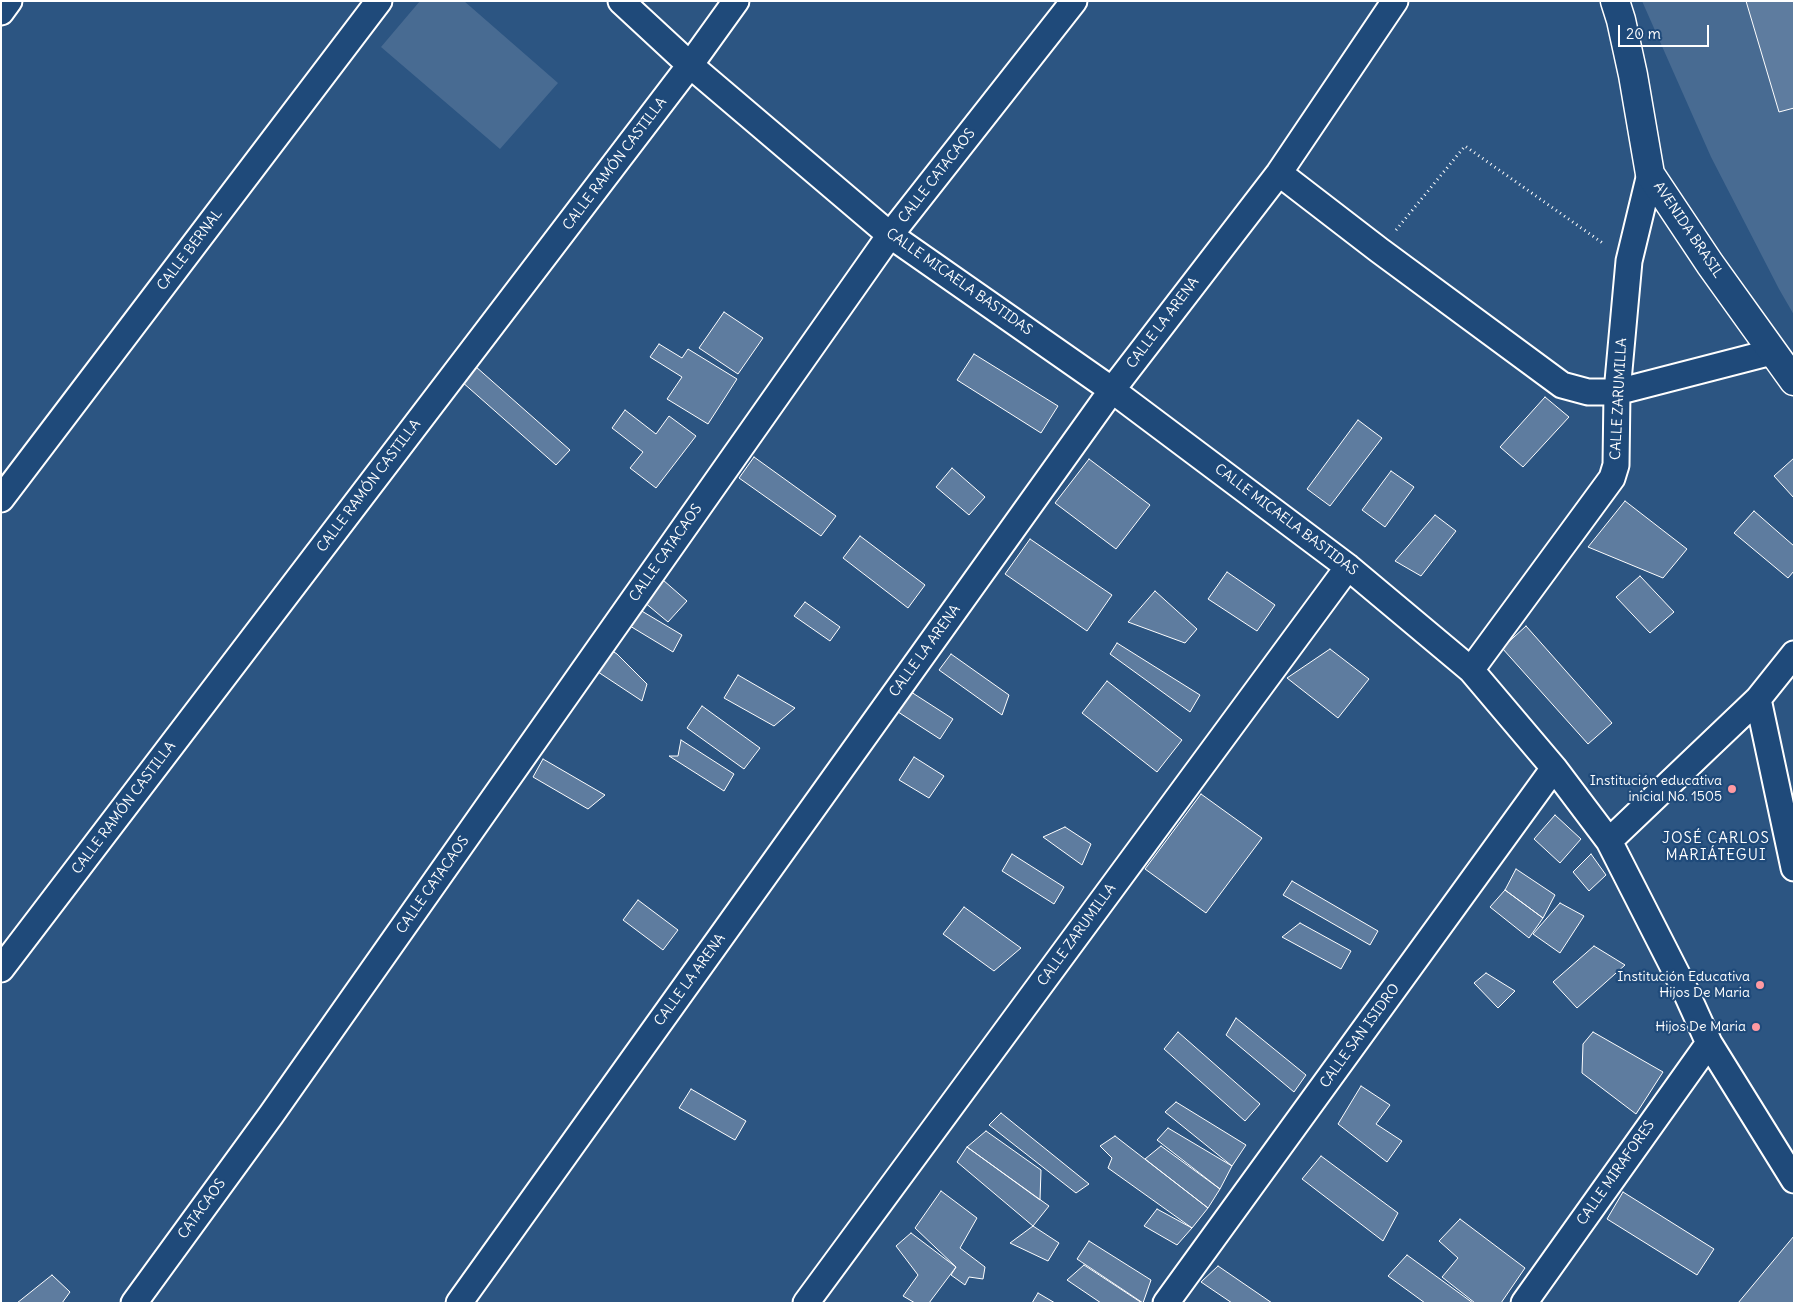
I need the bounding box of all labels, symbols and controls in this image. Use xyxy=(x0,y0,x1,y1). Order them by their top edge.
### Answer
scale bar xyxy=(1620,15,1711,47)
text: 20 m xyxy=(1626,24,1661,43)
street label: CALLE RAMÓN CASTILLA xyxy=(560,94,670,234)
street label: CALLE CATACAOS xyxy=(895,125,979,227)
street label: AVENIDA BRASIL xyxy=(1650,179,1726,281)
street label: CALLE BERNAL xyxy=(154,206,226,294)
street label: CALLE MICAELA BASTIDAS xyxy=(883,225,1035,339)
street label: CALLE LA ARENA xyxy=(1123,274,1203,372)
street label: CALLE ZARUMILLA xyxy=(1607,338,1631,460)
street label: CALLE RAMÓN CASTILLA xyxy=(314,416,424,556)
street label: CALLE MICAELA BASTIDAS xyxy=(1211,461,1361,579)
street label: CALLE CATACAOS xyxy=(626,501,706,605)
street label: CALLE LA ARENA xyxy=(886,602,964,700)
street label: CALLE RAMÓN CASTILLA xyxy=(69,738,179,878)
place label: Institución educativa inicial No. 1505 xyxy=(1590,773,1722,806)
marker: Institución educativa inicial No. 1505 xyxy=(1726,783,1738,795)
district label: JOSÉ CARLOS MARIÁTEGUI xyxy=(1661,830,1771,865)
street label: CALLE CATACAOS xyxy=(393,833,473,937)
street label: CALLE ZARUMILLA xyxy=(1034,881,1120,989)
street label: CALLE LA ARENA xyxy=(651,931,729,1029)
place label: Institución Educativa Hijos De Maria xyxy=(1617,969,1750,1002)
marker: Institución Educativa Hijos De Maria xyxy=(1754,979,1766,991)
street label: CALLE SAN ISIDRO xyxy=(1317,981,1403,1091)
place label: Hijos De Maria xyxy=(1655,1019,1746,1035)
marker: Hijos De Maria xyxy=(1750,1021,1762,1033)
street label: CALLE MIRAFORES xyxy=(1574,1117,1658,1229)
street label: CATACAOS xyxy=(175,1176,229,1242)

